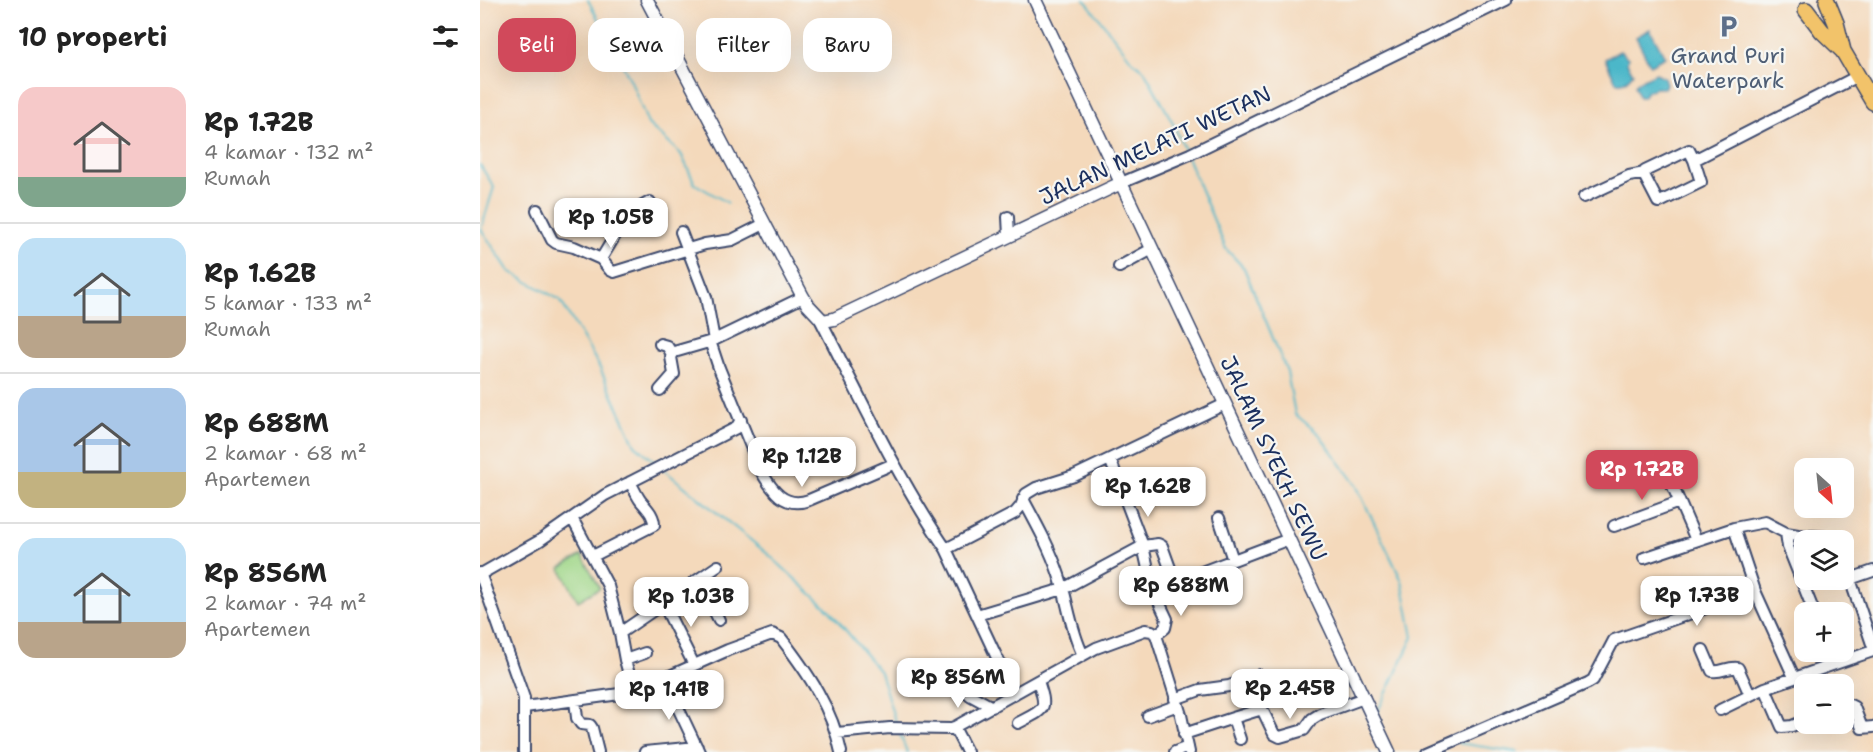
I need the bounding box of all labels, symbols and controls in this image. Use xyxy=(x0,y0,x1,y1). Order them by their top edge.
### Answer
parking icon: Grand Puri Waterpark xyxy=(1715,13,1741,39)
chip: Beli xyxy=(498,18,576,72)
chip: Sewa xyxy=(588,18,684,72)
chip: Filter xyxy=(696,18,791,72)
chip: Baru xyxy=(803,18,892,72)
text: 10 properti xyxy=(18,19,167,54)
icon: filters xyxy=(429,20,462,53)
place label: Grand Puri Waterpark xyxy=(1670,41,1786,95)
street label: JALAN MELATI WETAN xyxy=(1035,79,1276,212)
text: Rp 1.72B xyxy=(204,104,314,139)
icon: home xyxy=(66,111,138,183)
text: 4 kamar · 132 m² xyxy=(204,139,373,165)
text: Rumah xyxy=(204,165,271,191)
pin: Rp 1.05B xyxy=(549,198,673,249)
text: Rp 1.05B xyxy=(568,204,654,230)
text: Rp 1.62B xyxy=(204,255,316,290)
icon: home xyxy=(66,262,138,334)
text: 5 kamar · 133 m² xyxy=(204,290,372,316)
text: Rumah xyxy=(204,316,271,342)
street label: JALAM SYEKH SEWU xyxy=(1213,351,1334,565)
text: Rp 688M xyxy=(204,405,329,440)
icon: home xyxy=(66,412,138,484)
pin: Rp 1.12B xyxy=(740,437,864,488)
text: 2 kamar · 68 m² xyxy=(204,440,367,466)
text: Rp 1.12B xyxy=(762,443,842,469)
pin: Rp 1.72B xyxy=(1580,450,1704,501)
text: Rp 1.72B xyxy=(1600,456,1684,482)
north arrow xyxy=(1794,458,1854,518)
map controls xyxy=(1794,458,1854,734)
text: Apartemen xyxy=(204,466,311,492)
pin: Rp 1.62B xyxy=(1086,467,1210,518)
text: Rp 1.62B xyxy=(1105,473,1191,499)
button: layers xyxy=(1794,530,1854,590)
text: Rp 856M xyxy=(204,555,327,590)
icon: home xyxy=(66,562,138,634)
pin: Rp 688M xyxy=(1126,566,1236,617)
text: Rp 688M xyxy=(1133,572,1229,598)
pin: Rp 1.73B xyxy=(1635,576,1759,627)
pin: Rp 1.03B xyxy=(629,577,753,628)
text: Rp 1.73B xyxy=(1655,582,1739,608)
text: Rp 1.03B xyxy=(648,583,734,609)
text: 2 kamar · 74 m² xyxy=(204,590,367,616)
button: + xyxy=(1794,602,1854,662)
text: Apartemen xyxy=(204,616,311,642)
pin: Rp 856M xyxy=(903,658,1013,709)
text: Rp 856M xyxy=(911,664,1005,690)
pin: Rp 2.45B xyxy=(1228,669,1352,720)
pin: Rp 1.41B xyxy=(607,670,731,721)
button: − xyxy=(1794,674,1854,734)
text: Rp 2.45B xyxy=(1245,675,1335,701)
text: Rp 1.41B xyxy=(629,676,709,702)

